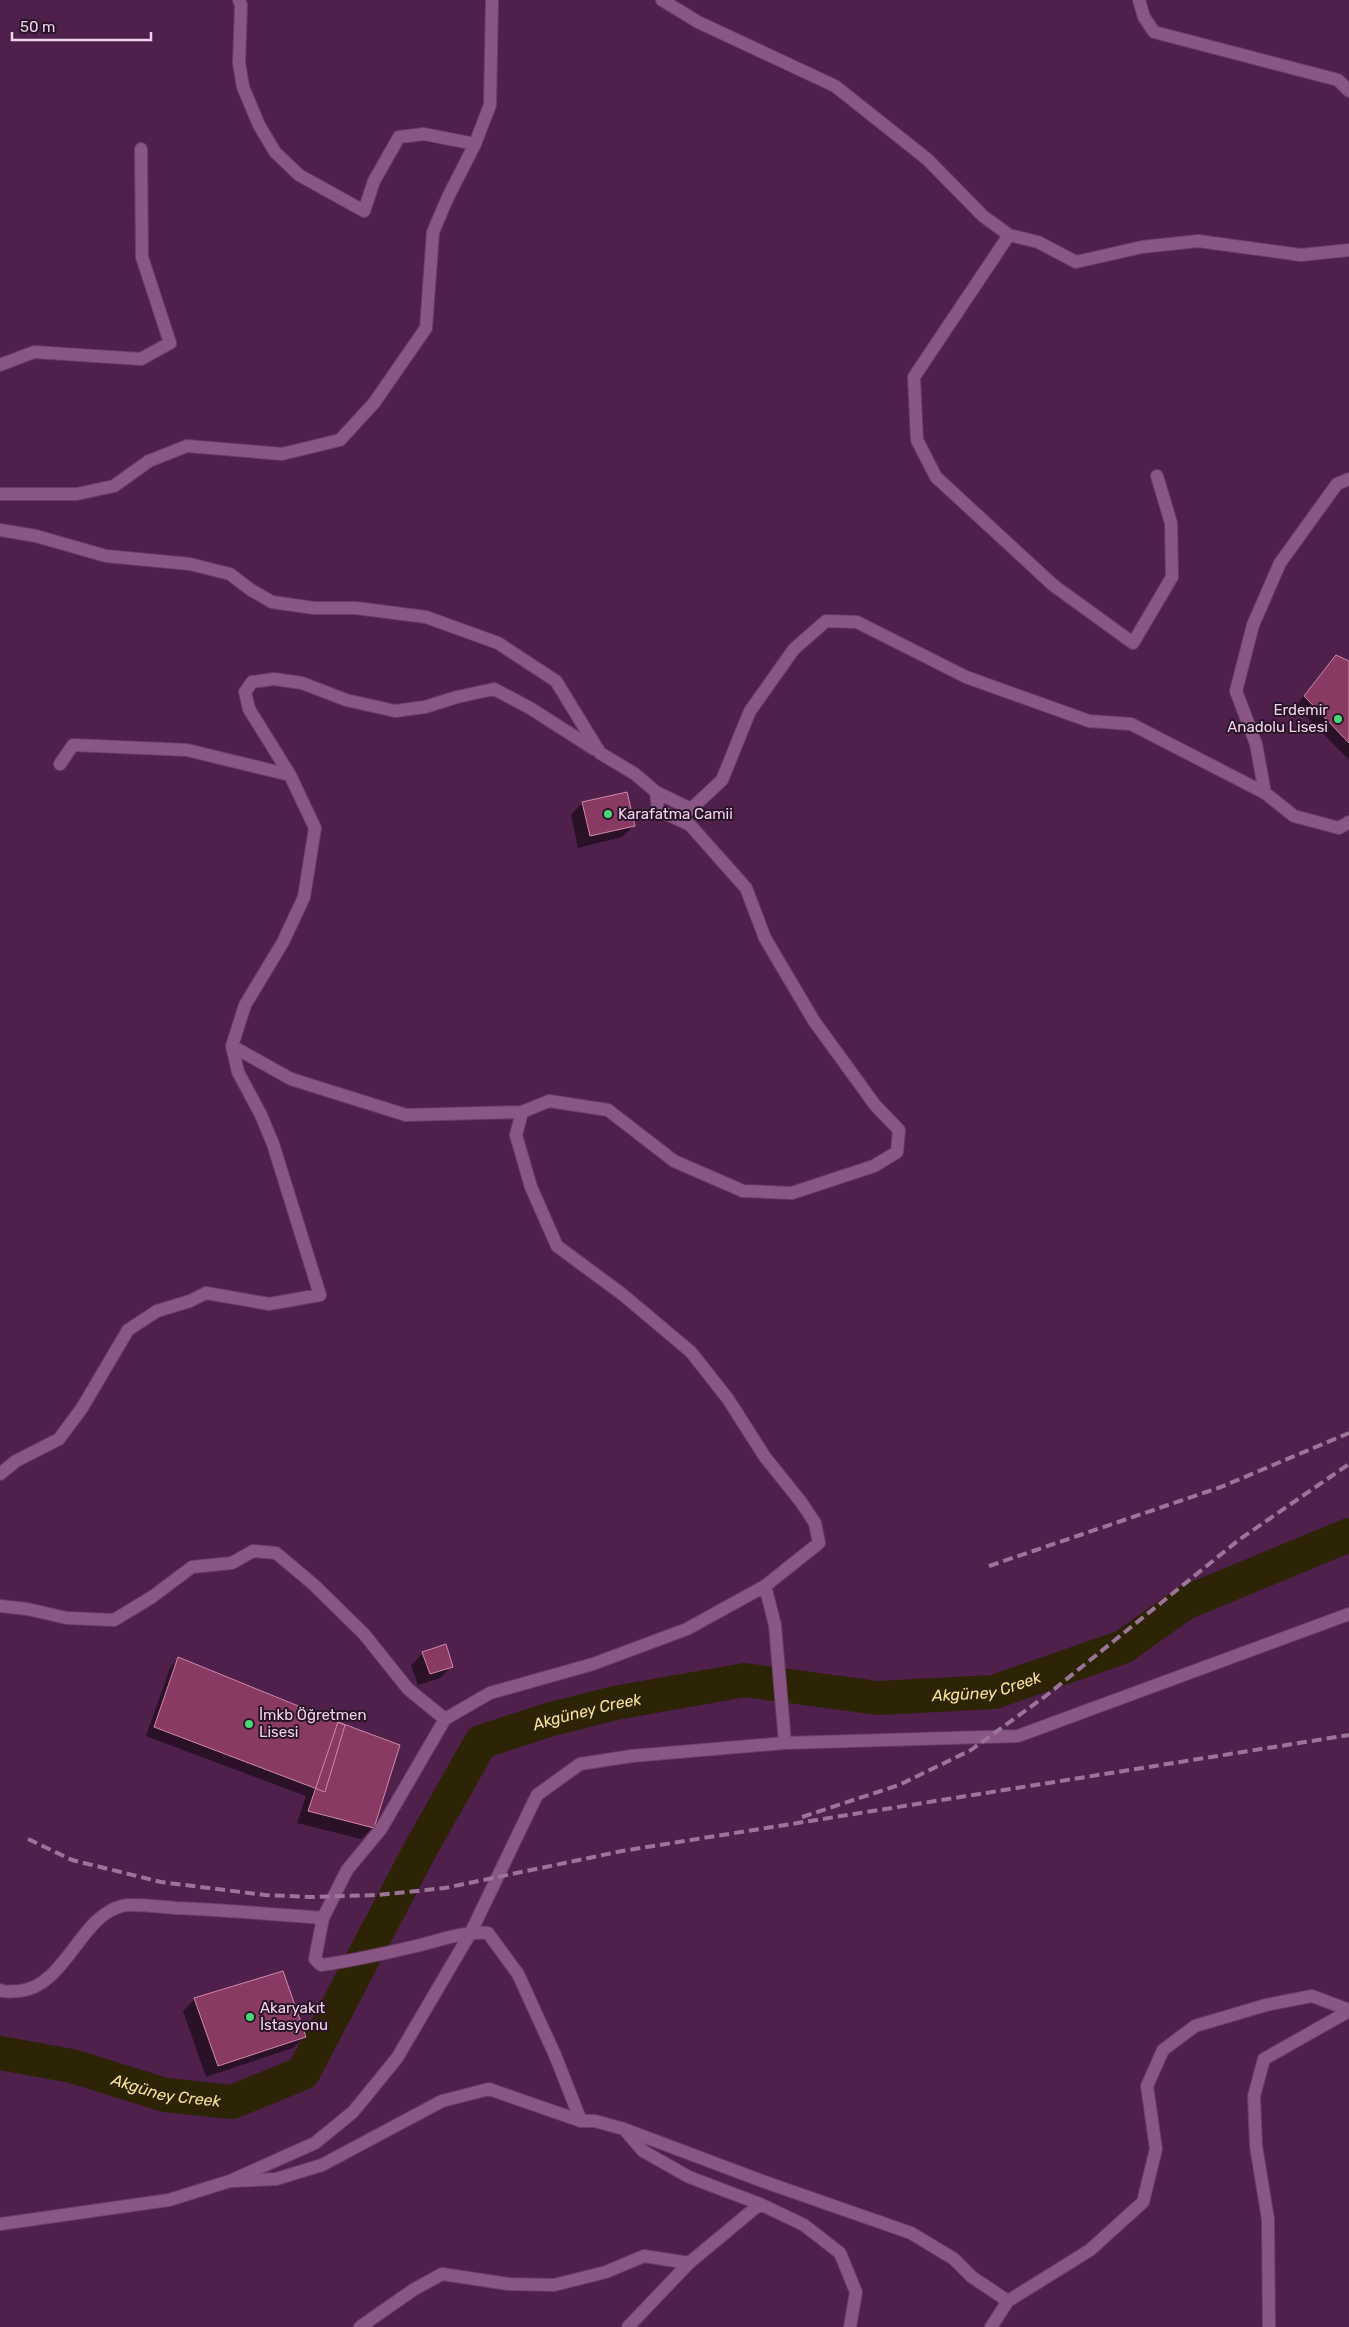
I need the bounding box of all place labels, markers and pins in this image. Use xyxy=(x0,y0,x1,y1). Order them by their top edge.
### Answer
place label: Erdemir Anadolu Lisesi xyxy=(1227,701,1328,736)
marker: Erdemir Anadolu Lisesi xyxy=(1332,713,1344,725)
place label: Karafatma Camii xyxy=(618,805,733,823)
marker: Karafatma Camii xyxy=(602,808,614,820)
place label: İmkb Öğretmen Lisesi xyxy=(259,1706,366,1741)
marker: İmkb Öğretmen Lisesi xyxy=(243,1718,255,1730)
place label: Akaryakıt İstasyonu xyxy=(260,1999,328,2034)
marker: Akaryakıt İstasyonu xyxy=(244,2011,256,2023)

